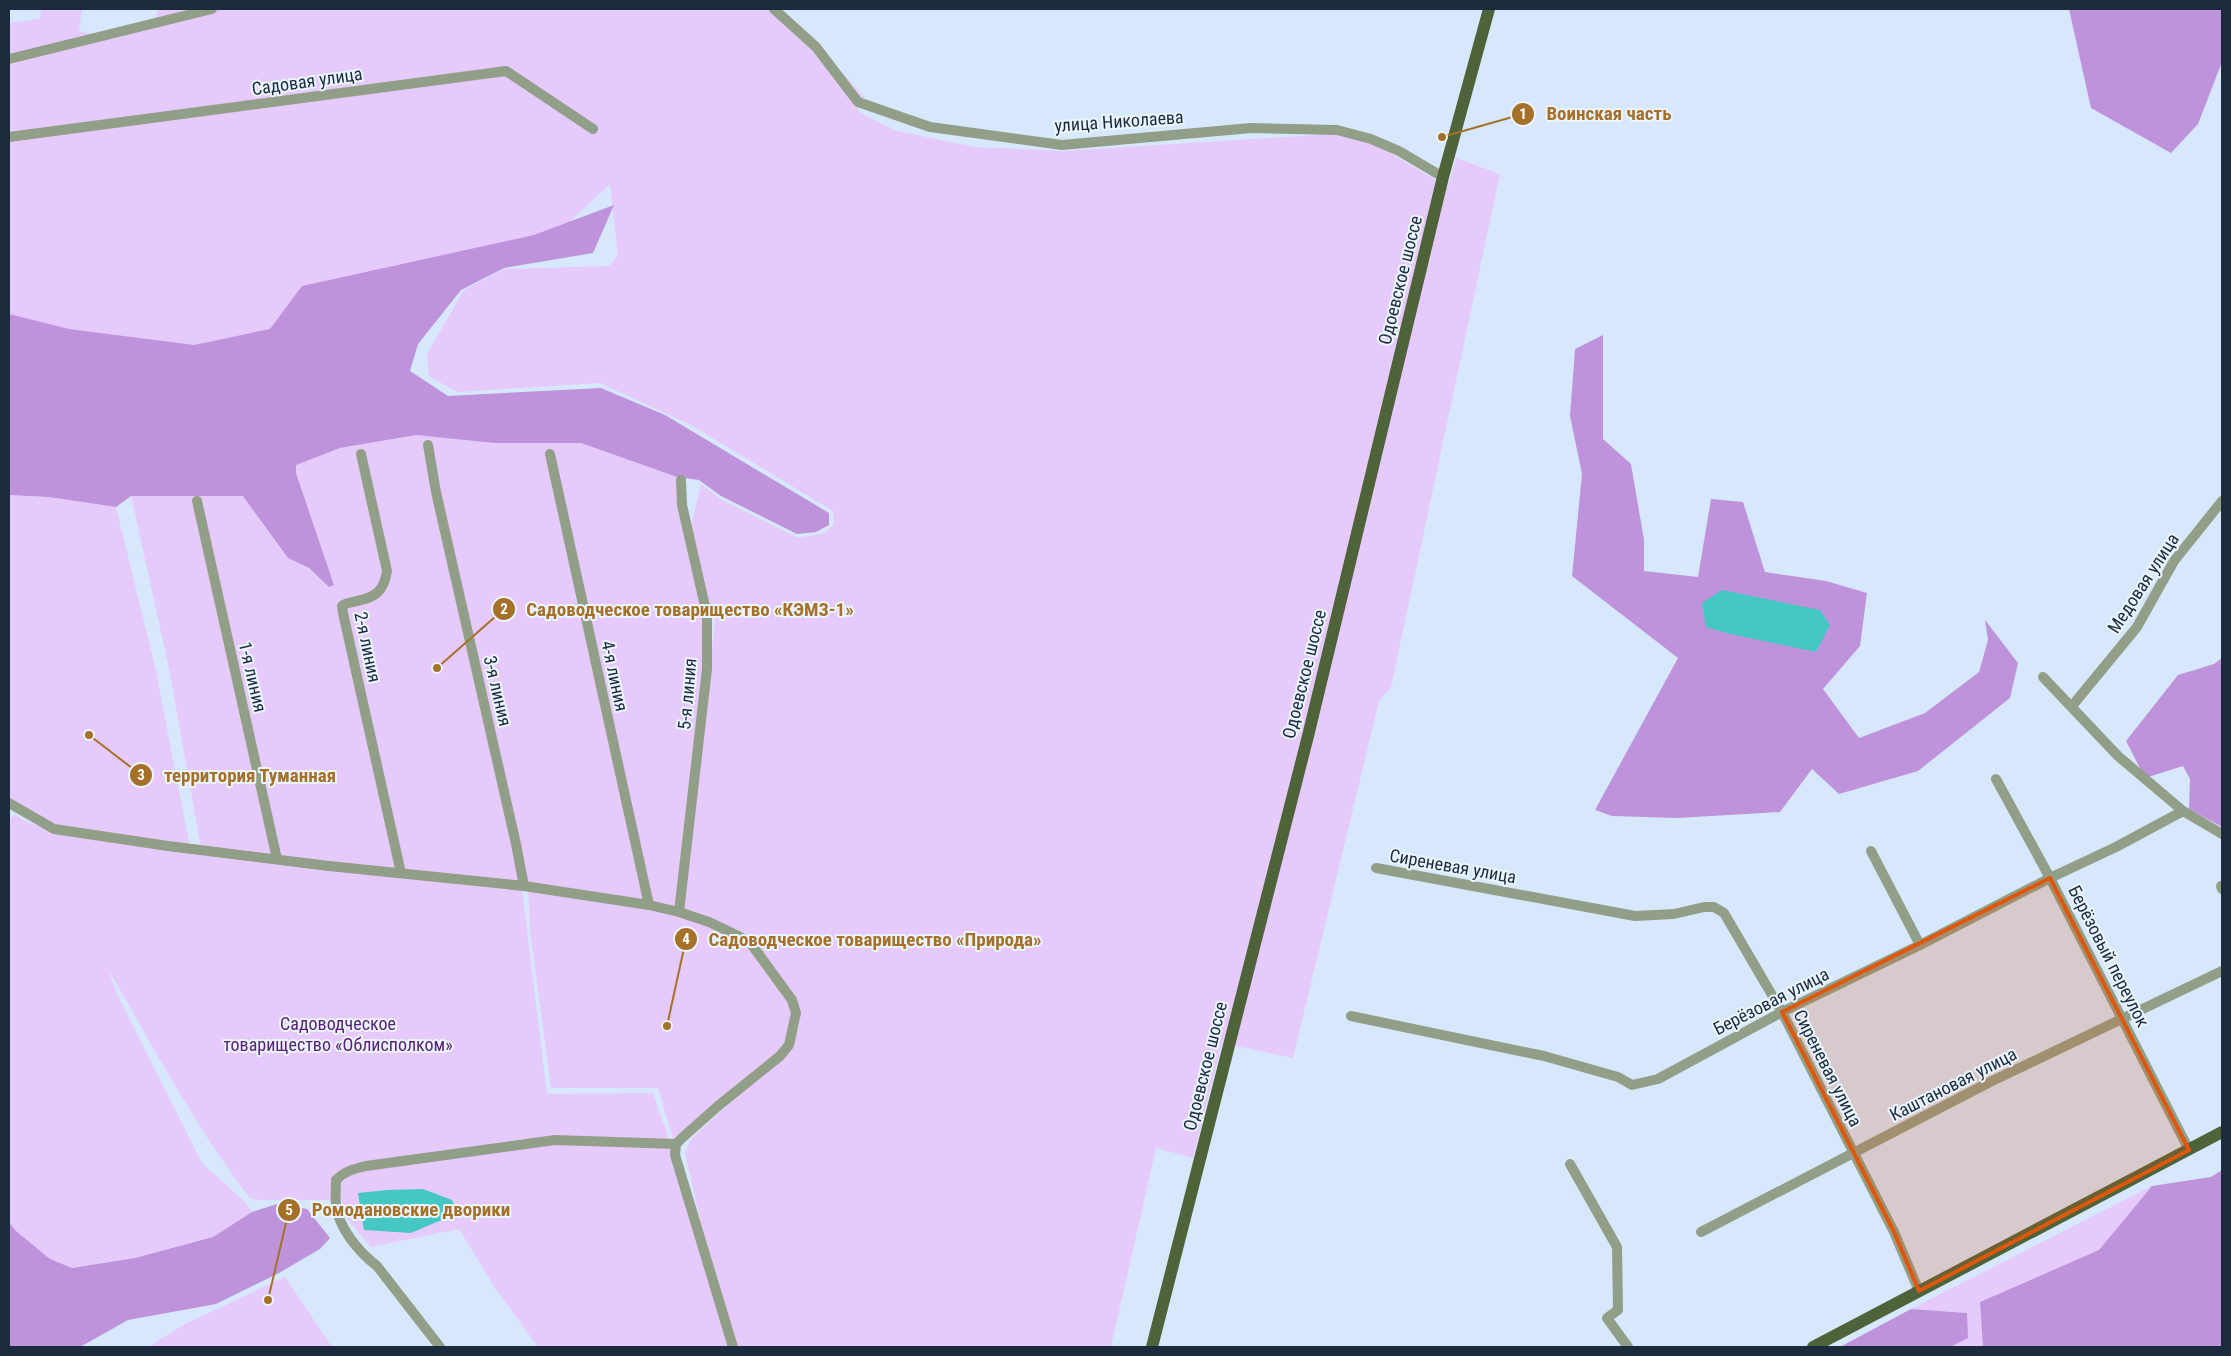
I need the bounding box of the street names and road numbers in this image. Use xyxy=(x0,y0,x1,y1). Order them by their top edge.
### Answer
street label: Садовая улица xyxy=(250,63,364,99)
street label: улица Николаева xyxy=(1054,106,1184,136)
street label: Одоевское шоссе xyxy=(1374,213,1426,347)
street label: Медовая улица xyxy=(2103,529,2183,637)
street label: Одоевское шоссе xyxy=(1278,607,1330,741)
street label: 2-я линия xyxy=(350,610,386,684)
street label: 4-я линия xyxy=(597,639,633,713)
street label: 1-я линия xyxy=(235,640,271,714)
street label: 3-я линия xyxy=(480,654,516,728)
street label: 5-я линия xyxy=(673,657,701,731)
street label: Сиреневая улица xyxy=(1388,845,1518,887)
street label: Берёзовый переулок xyxy=(2064,882,2154,1031)
street label: Берёзовая улица xyxy=(1710,963,1832,1039)
street label: Одоевское шоссе xyxy=(1179,999,1231,1133)
street label: Сиреневая улица xyxy=(1790,1006,1866,1130)
street label: Каштановая улица xyxy=(1886,1043,2020,1125)

